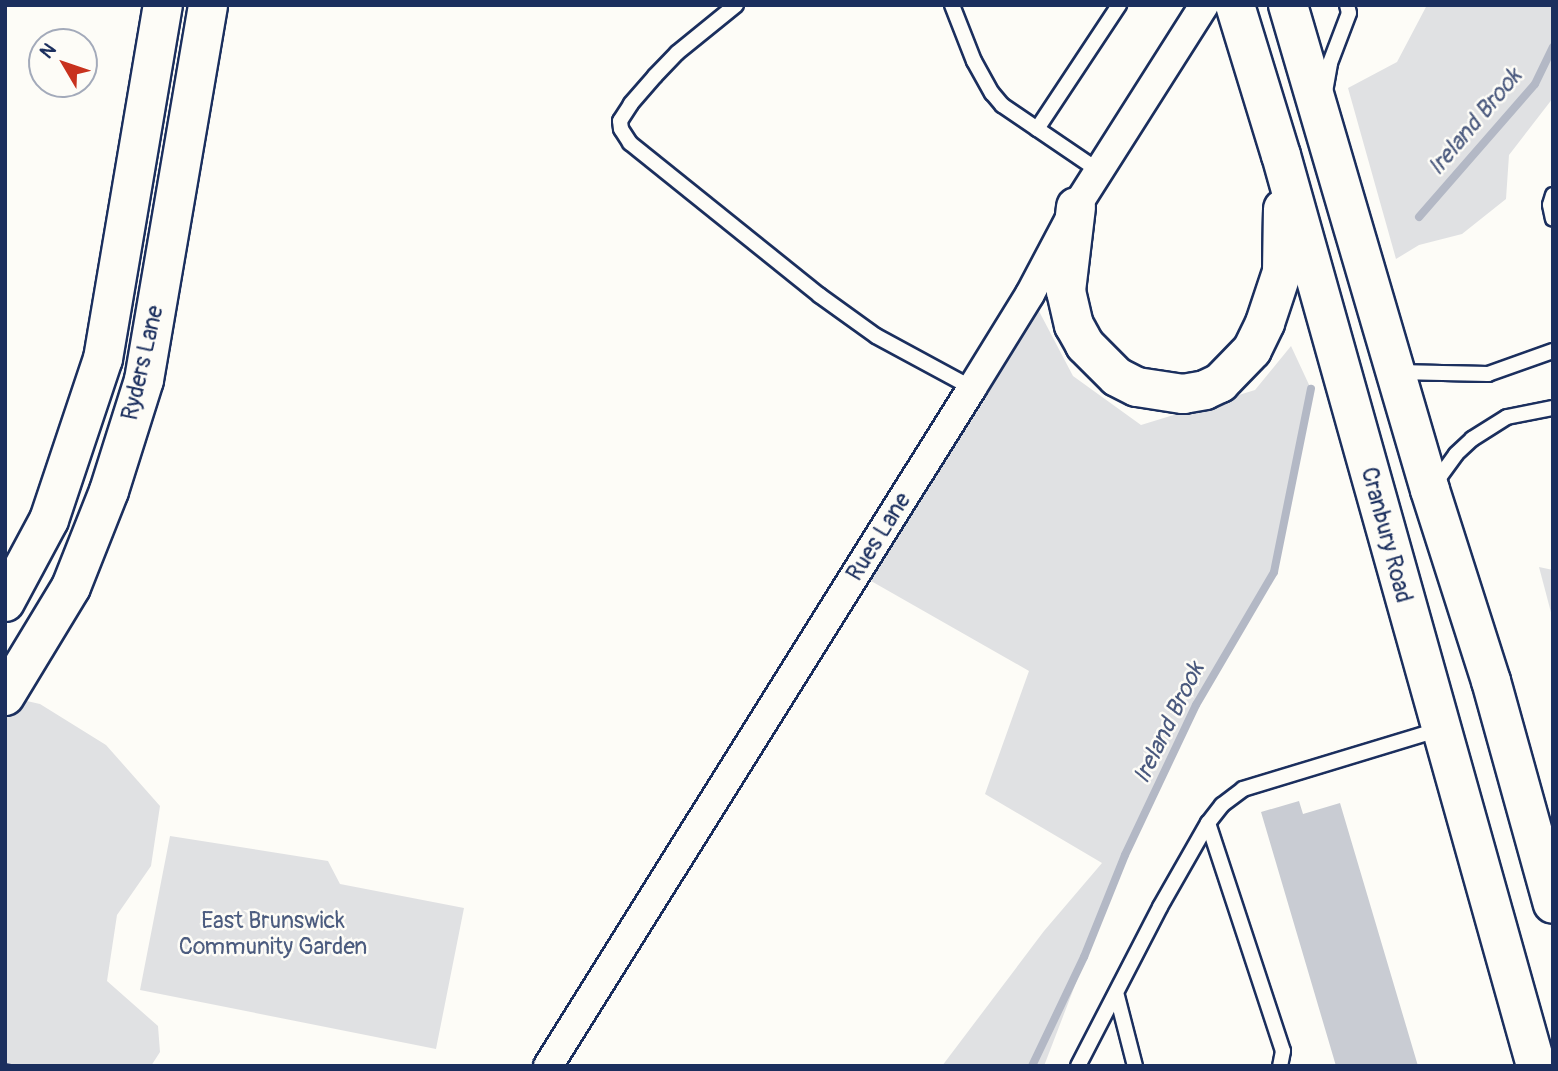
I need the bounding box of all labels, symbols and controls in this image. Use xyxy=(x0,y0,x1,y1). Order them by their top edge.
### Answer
north arrow xyxy=(28,28,98,98)
text: N xyxy=(35,39,62,64)
water label: Ireland Brook xyxy=(1422,63,1528,181)
street label: Ryders Lane xyxy=(116,303,170,423)
street label: Cranbury Road xyxy=(1355,464,1417,606)
street label: Rues Lane xyxy=(841,488,917,586)
water label: Ireland Brook xyxy=(1127,658,1211,788)
park label: East Brunswick Community Garden xyxy=(179,907,367,961)

